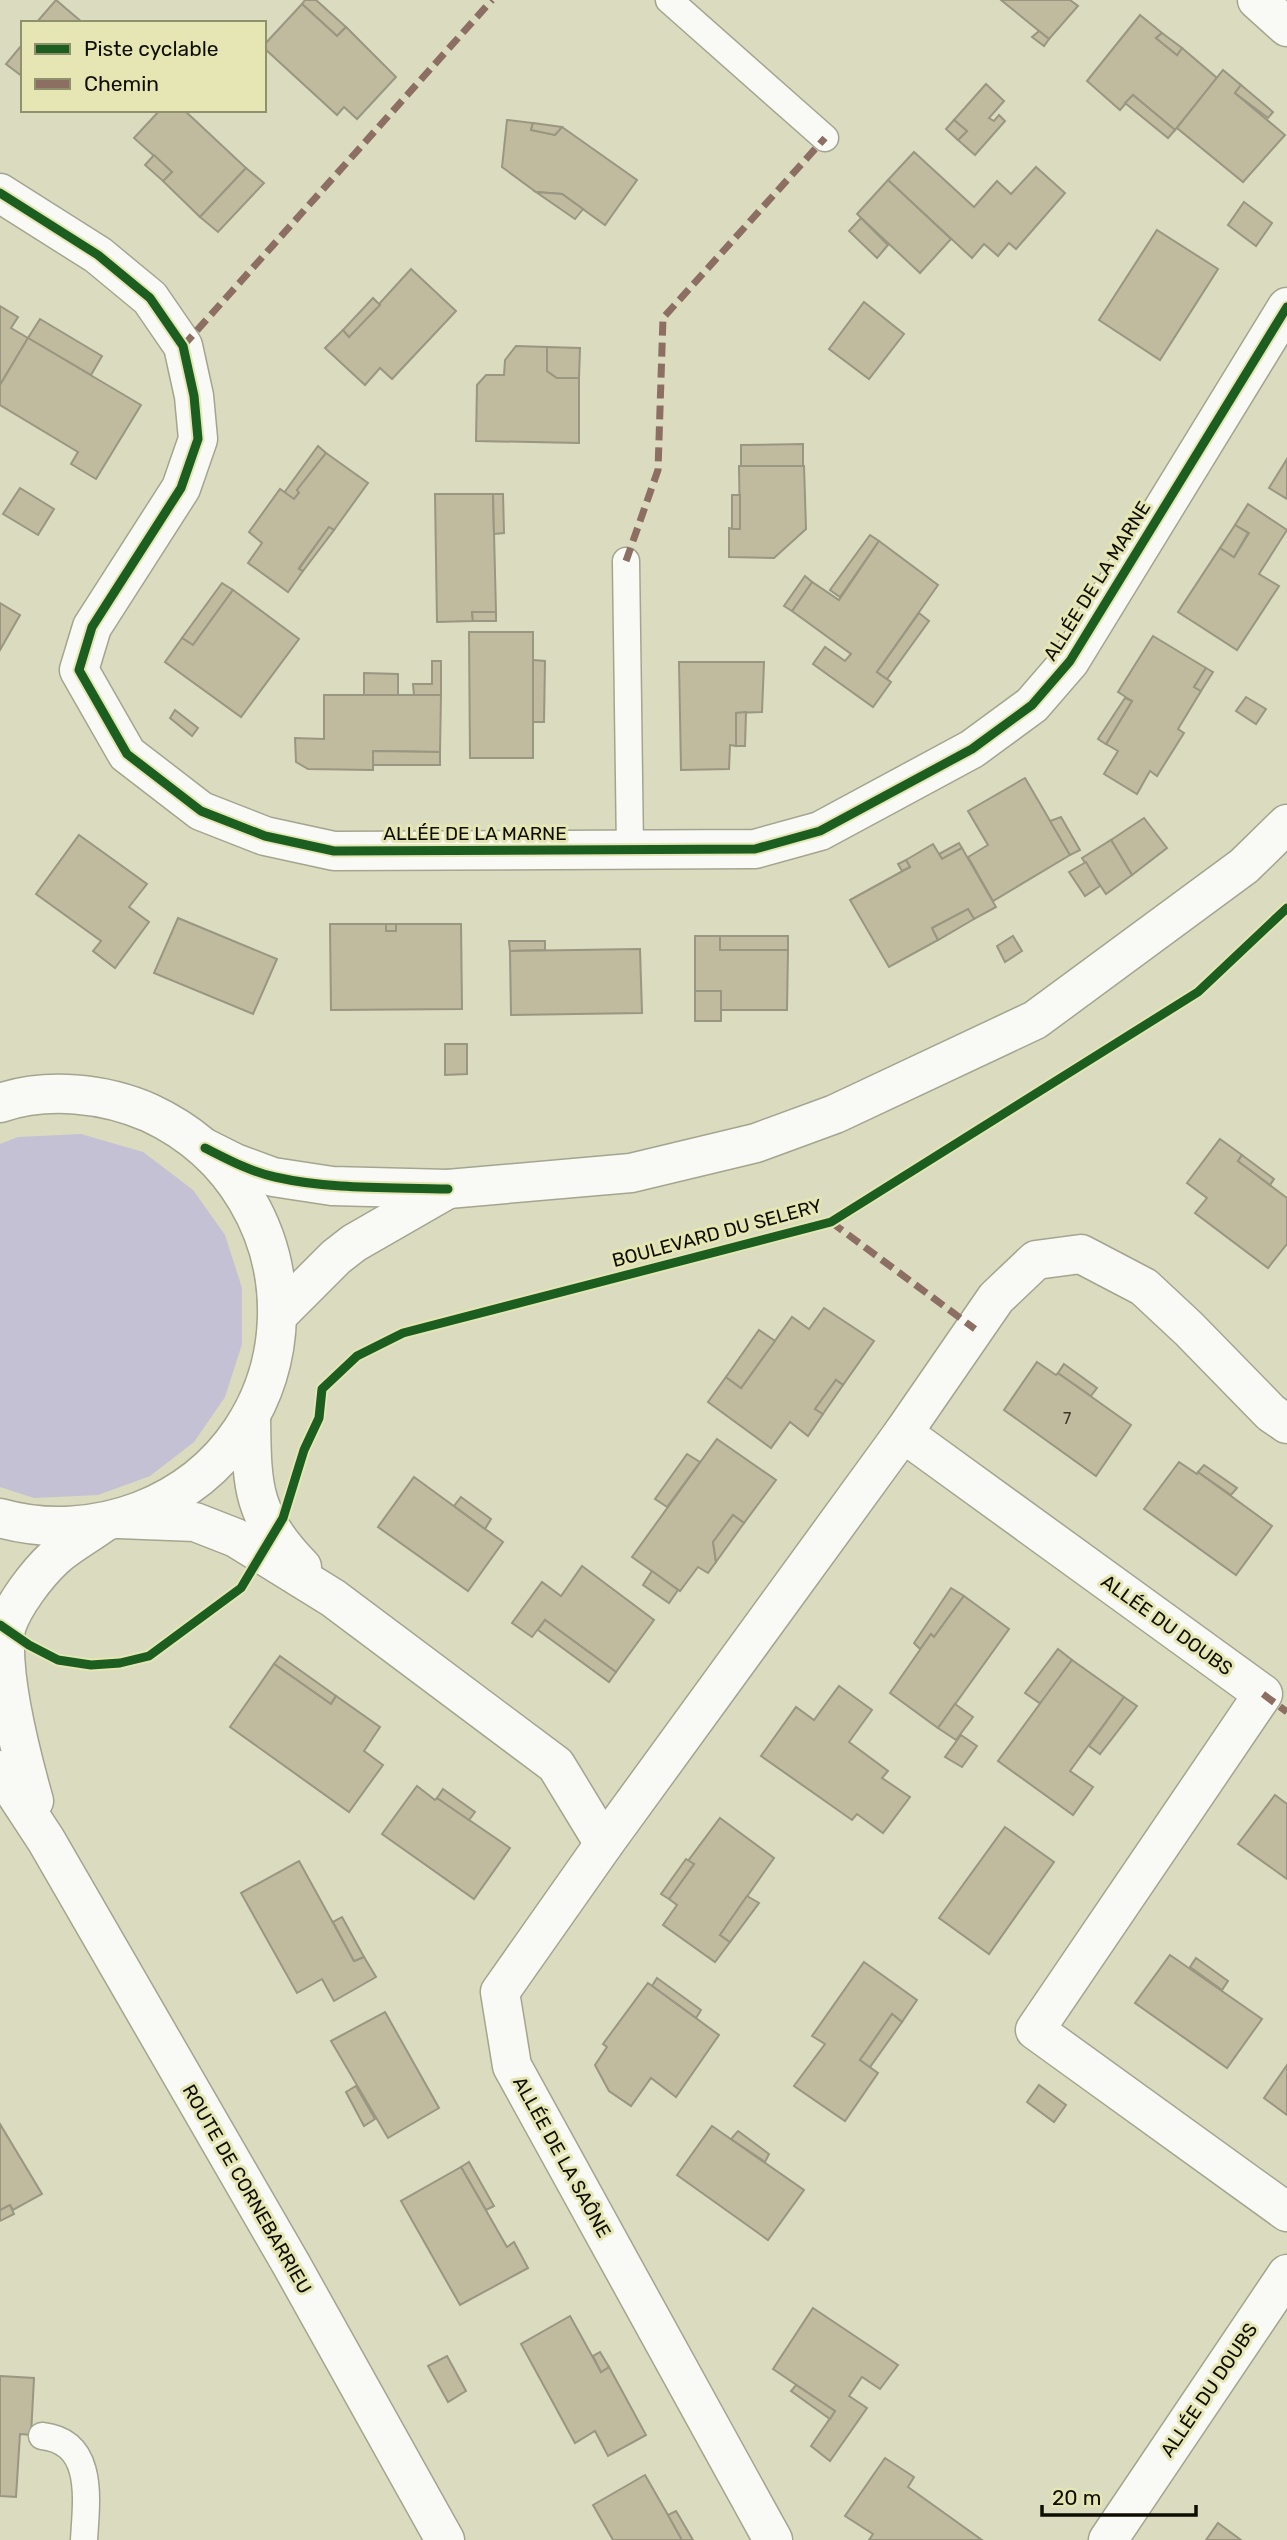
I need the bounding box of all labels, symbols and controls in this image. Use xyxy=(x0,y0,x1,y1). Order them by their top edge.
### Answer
legend xyxy=(21,21,266,112)
text: Piste cyclable xyxy=(84,36,219,61)
text: Chemin xyxy=(84,71,159,96)
street label: ALLÉE DE LA MARNE xyxy=(1039,497,1155,665)
street label: ALLÉE DE LA MARNE xyxy=(383,822,567,845)
street label: BOULEVARD DU SELERY xyxy=(610,1194,824,1272)
house number: 7 xyxy=(1063,1409,1071,1428)
street label: ALLÉE DU DOUBS xyxy=(1097,1570,1237,1680)
street label: ALLÉE DE LA SAÔNE xyxy=(508,2073,616,2241)
street label: ROUTE DE CORNEBARRIEU xyxy=(178,2080,316,2298)
street label: ALLÉE DU DOUBS xyxy=(1156,2319,1262,2461)
scale bar xyxy=(1042,2474,1196,2518)
text: 20 m xyxy=(1052,2485,1101,2510)

